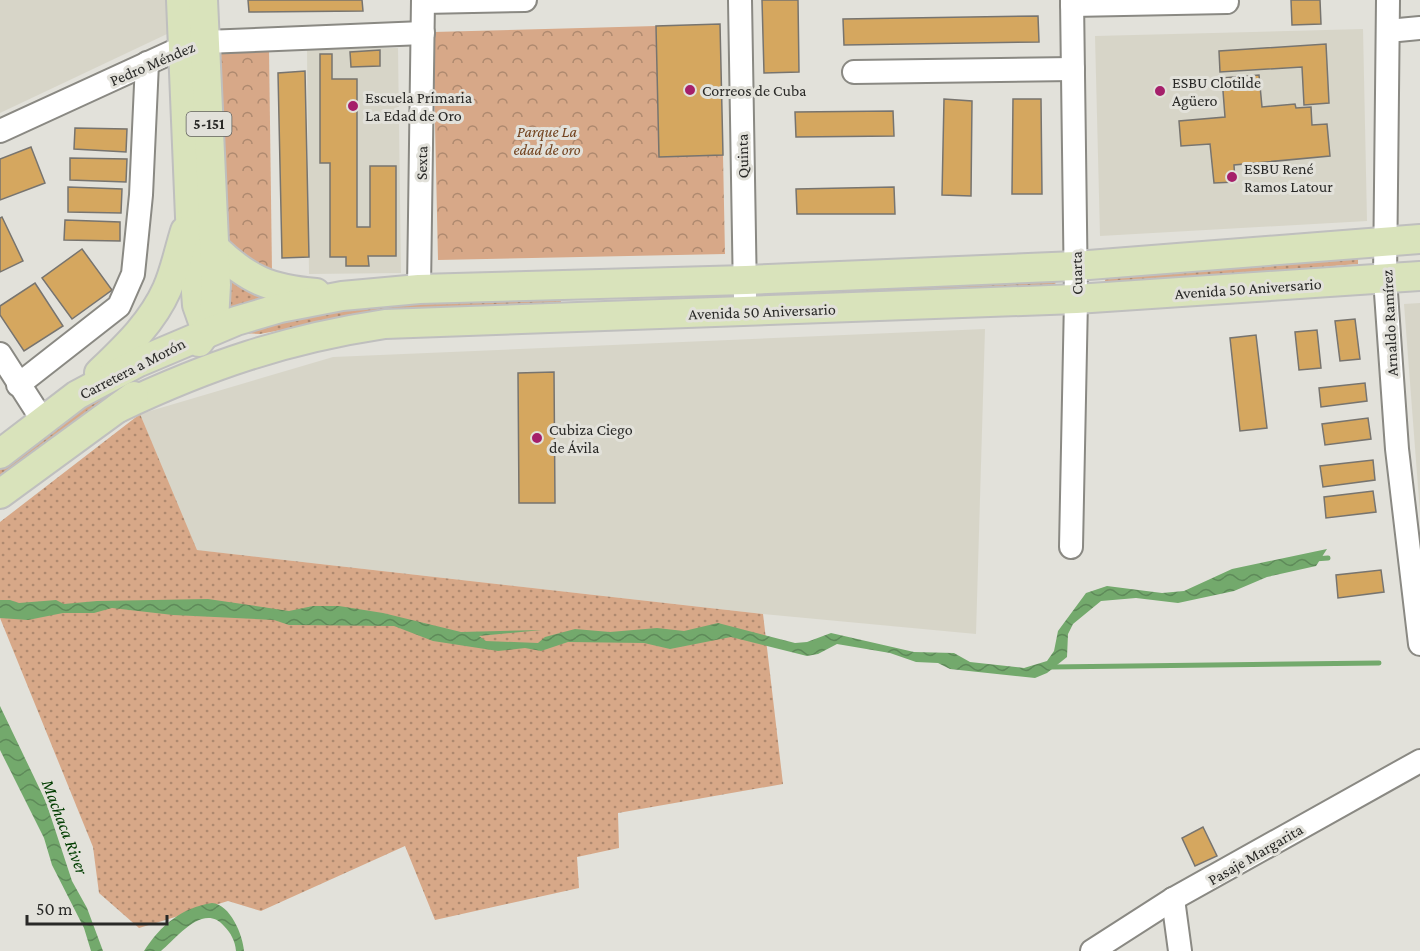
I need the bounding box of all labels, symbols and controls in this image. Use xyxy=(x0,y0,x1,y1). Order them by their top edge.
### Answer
street label: Pedro Méndez xyxy=(107,38,197,89)
place label: ESBU Clotilde Agüero xyxy=(1172,74,1261,110)
place label: Correos de Cuba xyxy=(702,82,807,99)
marker: Correos de Cuba xyxy=(683,83,697,97)
marker: ESBU Clotilde Agüero xyxy=(1153,84,1167,98)
place label: Escuela Primaria La Edad de Oro xyxy=(365,89,473,124)
marker: Escuela Primaria La Edad de Oro xyxy=(346,99,360,113)
road number: 5-151 xyxy=(186,112,232,136)
park label: Parque La edad de oro xyxy=(513,123,581,158)
street label: Quinta xyxy=(734,133,751,178)
street label: Sexta xyxy=(413,145,430,180)
place label: ESBU René Ramos Latour xyxy=(1244,160,1333,195)
marker: ESBU René Ramos Latour xyxy=(1225,170,1239,184)
street label: Cuarta xyxy=(1068,250,1085,295)
street label: Arnaldo Ramírez xyxy=(1378,269,1401,377)
street label: Avenida 50 Aniversario xyxy=(1174,275,1322,302)
street label: Avenida 50 Aniversario xyxy=(688,300,836,323)
street label: Carretera a Morón xyxy=(77,334,188,402)
place label: Cubiza Ciego de Ávila xyxy=(549,421,633,456)
marker: Cubiza Ciego de Ávila xyxy=(530,431,544,445)
water label: Machaca River xyxy=(37,776,93,878)
street label: Pasaje Margarita xyxy=(1205,820,1307,889)
scale bar xyxy=(27,888,166,926)
text: 50 m xyxy=(36,899,73,919)

